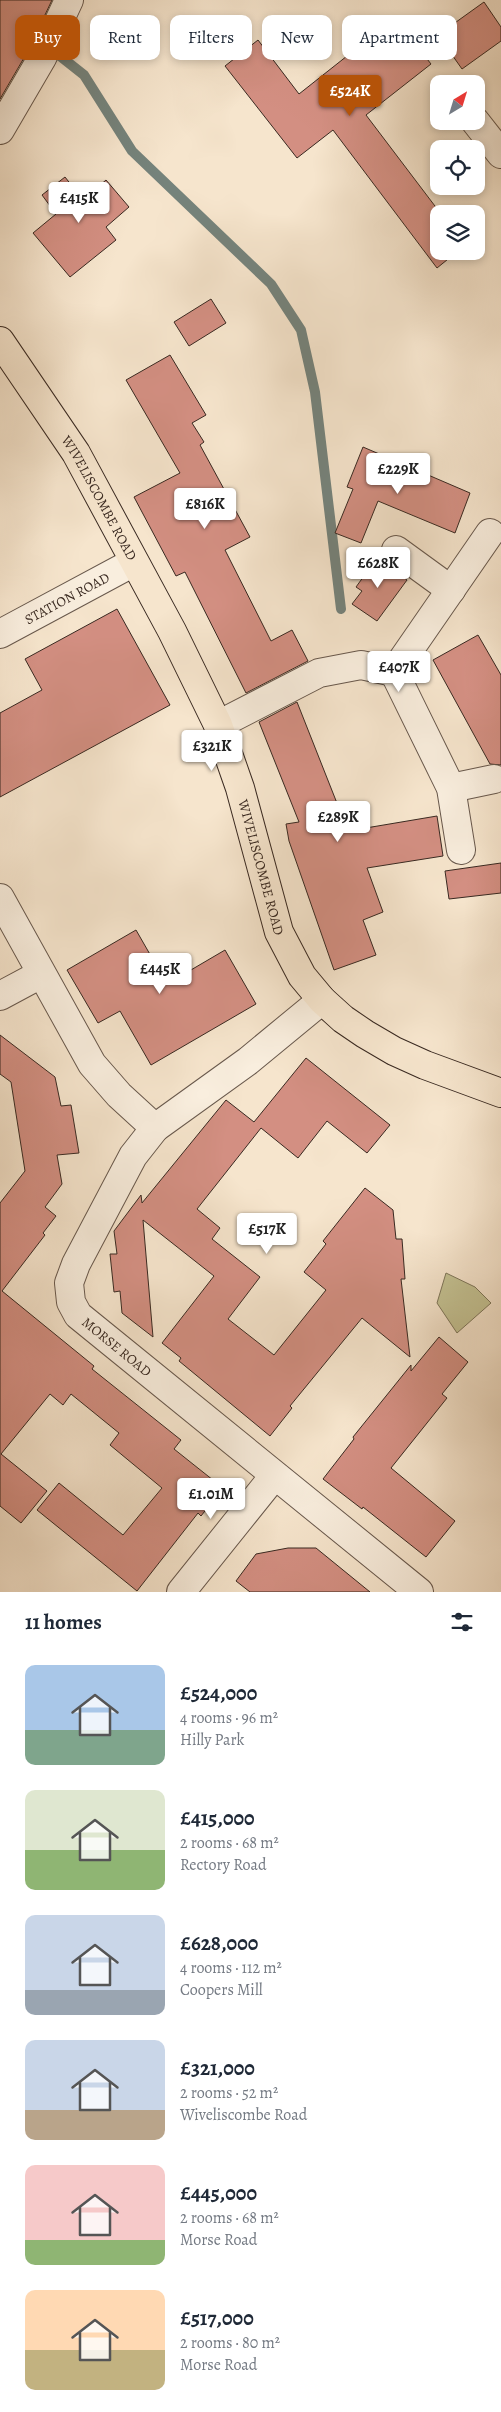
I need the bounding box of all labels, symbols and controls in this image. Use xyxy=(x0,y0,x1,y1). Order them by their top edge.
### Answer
chip: Buy xyxy=(15,15,80,60)
chip: Rent xyxy=(90,15,160,60)
chip: Filters xyxy=(170,15,252,60)
chip: New xyxy=(262,15,332,60)
chip: Apartment xyxy=(342,15,457,60)
pin: £524K xyxy=(315,74,385,117)
north arrow xyxy=(430,75,485,130)
map controls xyxy=(430,75,485,260)
text: £524K xyxy=(330,80,370,102)
button: locate xyxy=(430,140,485,195)
pin: £415K xyxy=(44,182,114,224)
text: £415K xyxy=(60,187,98,209)
button: layers xyxy=(430,205,485,260)
street label: WIVELISCOMBE ROAD xyxy=(57,431,142,564)
pin: £229K xyxy=(363,452,433,495)
text: £229K xyxy=(377,458,419,480)
pin: £816K xyxy=(170,488,240,530)
text: £816K xyxy=(185,493,225,515)
pin: £628K xyxy=(343,546,413,589)
text: £628K xyxy=(357,552,399,574)
street label: STATION ROAD xyxy=(21,567,113,629)
pin: £407K xyxy=(364,650,434,693)
text: £407K xyxy=(378,656,420,678)
pin: £321K xyxy=(177,730,247,772)
text: £321K xyxy=(192,735,232,757)
street label: WIVELISCOMBE ROAD xyxy=(234,796,289,937)
pin: £289K xyxy=(303,800,373,843)
text: £289K xyxy=(317,806,359,828)
pin: £445K xyxy=(125,952,195,995)
text: £445K xyxy=(140,958,180,980)
pin: £517K xyxy=(232,1212,302,1255)
text: £517K xyxy=(248,1218,286,1240)
street label: MORSE ROAD xyxy=(78,1313,156,1381)
pin: £1.01M xyxy=(170,1478,252,1520)
text: £1.01M xyxy=(188,1483,234,1505)
text: 11 homes xyxy=(25,1608,102,1636)
icon: filters xyxy=(448,1608,476,1636)
text: £524,000 xyxy=(180,1679,257,1707)
icon: home xyxy=(65,1685,125,1745)
text: 4 rooms · 96 m² xyxy=(180,1707,278,1729)
text: Hilly Park xyxy=(180,1729,245,1751)
text: £415,000 xyxy=(180,1804,255,1832)
icon: home xyxy=(65,1810,125,1870)
text: 2 rooms · 68 m² xyxy=(180,1832,279,1854)
text: Rectory Road xyxy=(180,1854,266,1876)
text: £628,000 xyxy=(180,1929,258,1957)
icon: home xyxy=(65,1935,125,1995)
text: 4 rooms · 112 m² xyxy=(180,1957,282,1979)
text: Coopers Mill xyxy=(180,1979,263,2001)
text: £321,000 xyxy=(180,2054,255,2082)
icon: home xyxy=(65,2060,125,2120)
text: 2 rooms · 52 m² xyxy=(180,2082,278,2104)
text: Wiveliscombe Road xyxy=(180,2104,307,2126)
text: £445,000 xyxy=(180,2179,257,2207)
icon: home xyxy=(65,2185,125,2245)
text: 2 rooms · 68 m² xyxy=(180,2207,279,2229)
text: Morse Road xyxy=(180,2229,257,2251)
text: £517,000 xyxy=(180,2304,254,2332)
icon: home xyxy=(65,2310,125,2370)
text: 2 rooms · 80 m² xyxy=(180,2332,280,2354)
text: Morse Road xyxy=(180,2354,257,2376)

